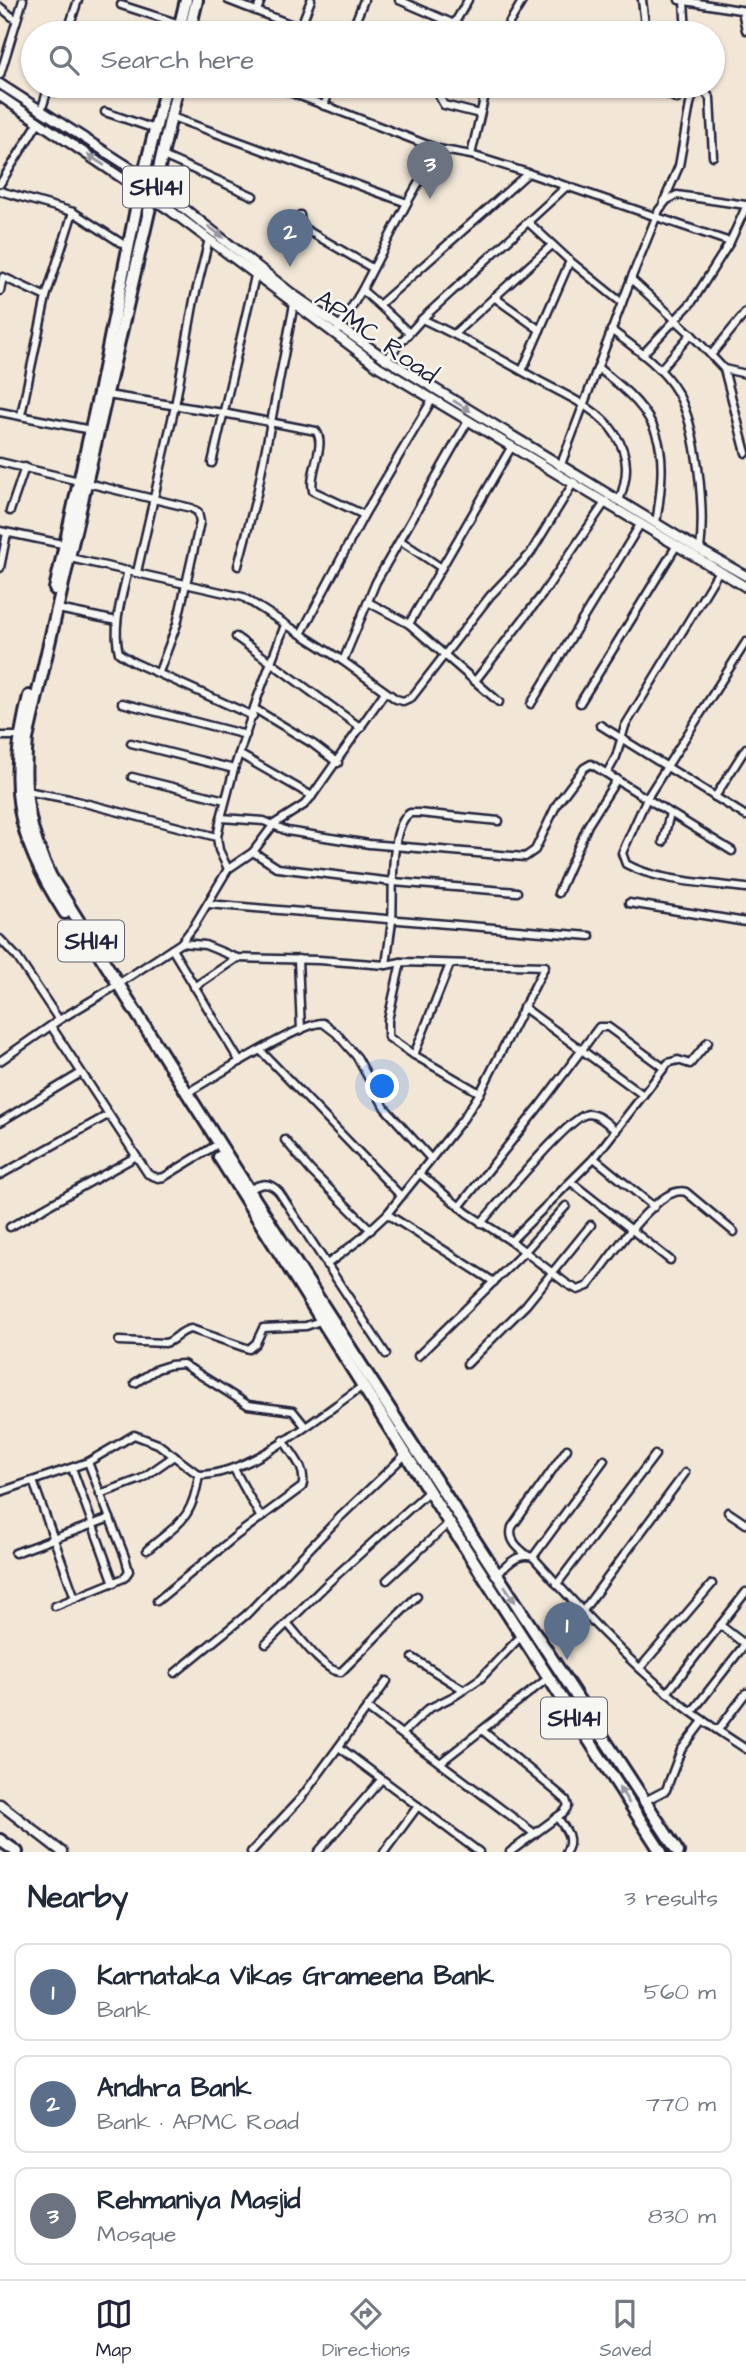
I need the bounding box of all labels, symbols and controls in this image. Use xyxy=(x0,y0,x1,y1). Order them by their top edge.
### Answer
search box xyxy=(21,21,725,98)
icon: search xyxy=(45,41,83,79)
text: Search here xyxy=(101,42,254,78)
pin: 3 xyxy=(407,141,453,199)
one-way arrow xyxy=(87,154,106,167)
road number: SH141 xyxy=(123,167,189,208)
pin: 2 xyxy=(267,209,313,267)
one-way arrow xyxy=(207,225,225,240)
street label: APMC Road xyxy=(307,281,445,393)
one-way arrow xyxy=(452,400,471,413)
road number: SH141 xyxy=(58,920,124,961)
your location xyxy=(365,1069,399,1103)
one-way arrow xyxy=(503,1584,516,1604)
pin: 1 xyxy=(544,1602,590,1660)
road number: SH141 xyxy=(541,1698,607,1738)
one-way arrow xyxy=(617,1785,630,1804)
text: Nearby xyxy=(28,1877,128,1919)
text: 3 results xyxy=(624,1882,718,1914)
text: Karnataka Vikas Grameena Bank xyxy=(97,1958,494,1994)
text: 1 xyxy=(52,1976,54,2008)
text: 560 m xyxy=(644,1976,716,2008)
text: Bank xyxy=(97,1994,151,2026)
text: Andhra Bank xyxy=(97,2070,252,2106)
text: 2 xyxy=(46,2088,60,2120)
text: 770 m xyxy=(646,2088,716,2120)
text: Bank · APMC Road xyxy=(97,2106,299,2138)
text: Rehmaniya Masjid xyxy=(97,2182,300,2218)
text: 3 xyxy=(47,2200,59,2232)
text: 830 m xyxy=(648,2200,716,2232)
text: Mosque xyxy=(97,2218,176,2250)
tab: Map xyxy=(95,2295,133,2364)
tab: Directions xyxy=(322,2295,410,2364)
tab: Saved xyxy=(600,2295,651,2364)

